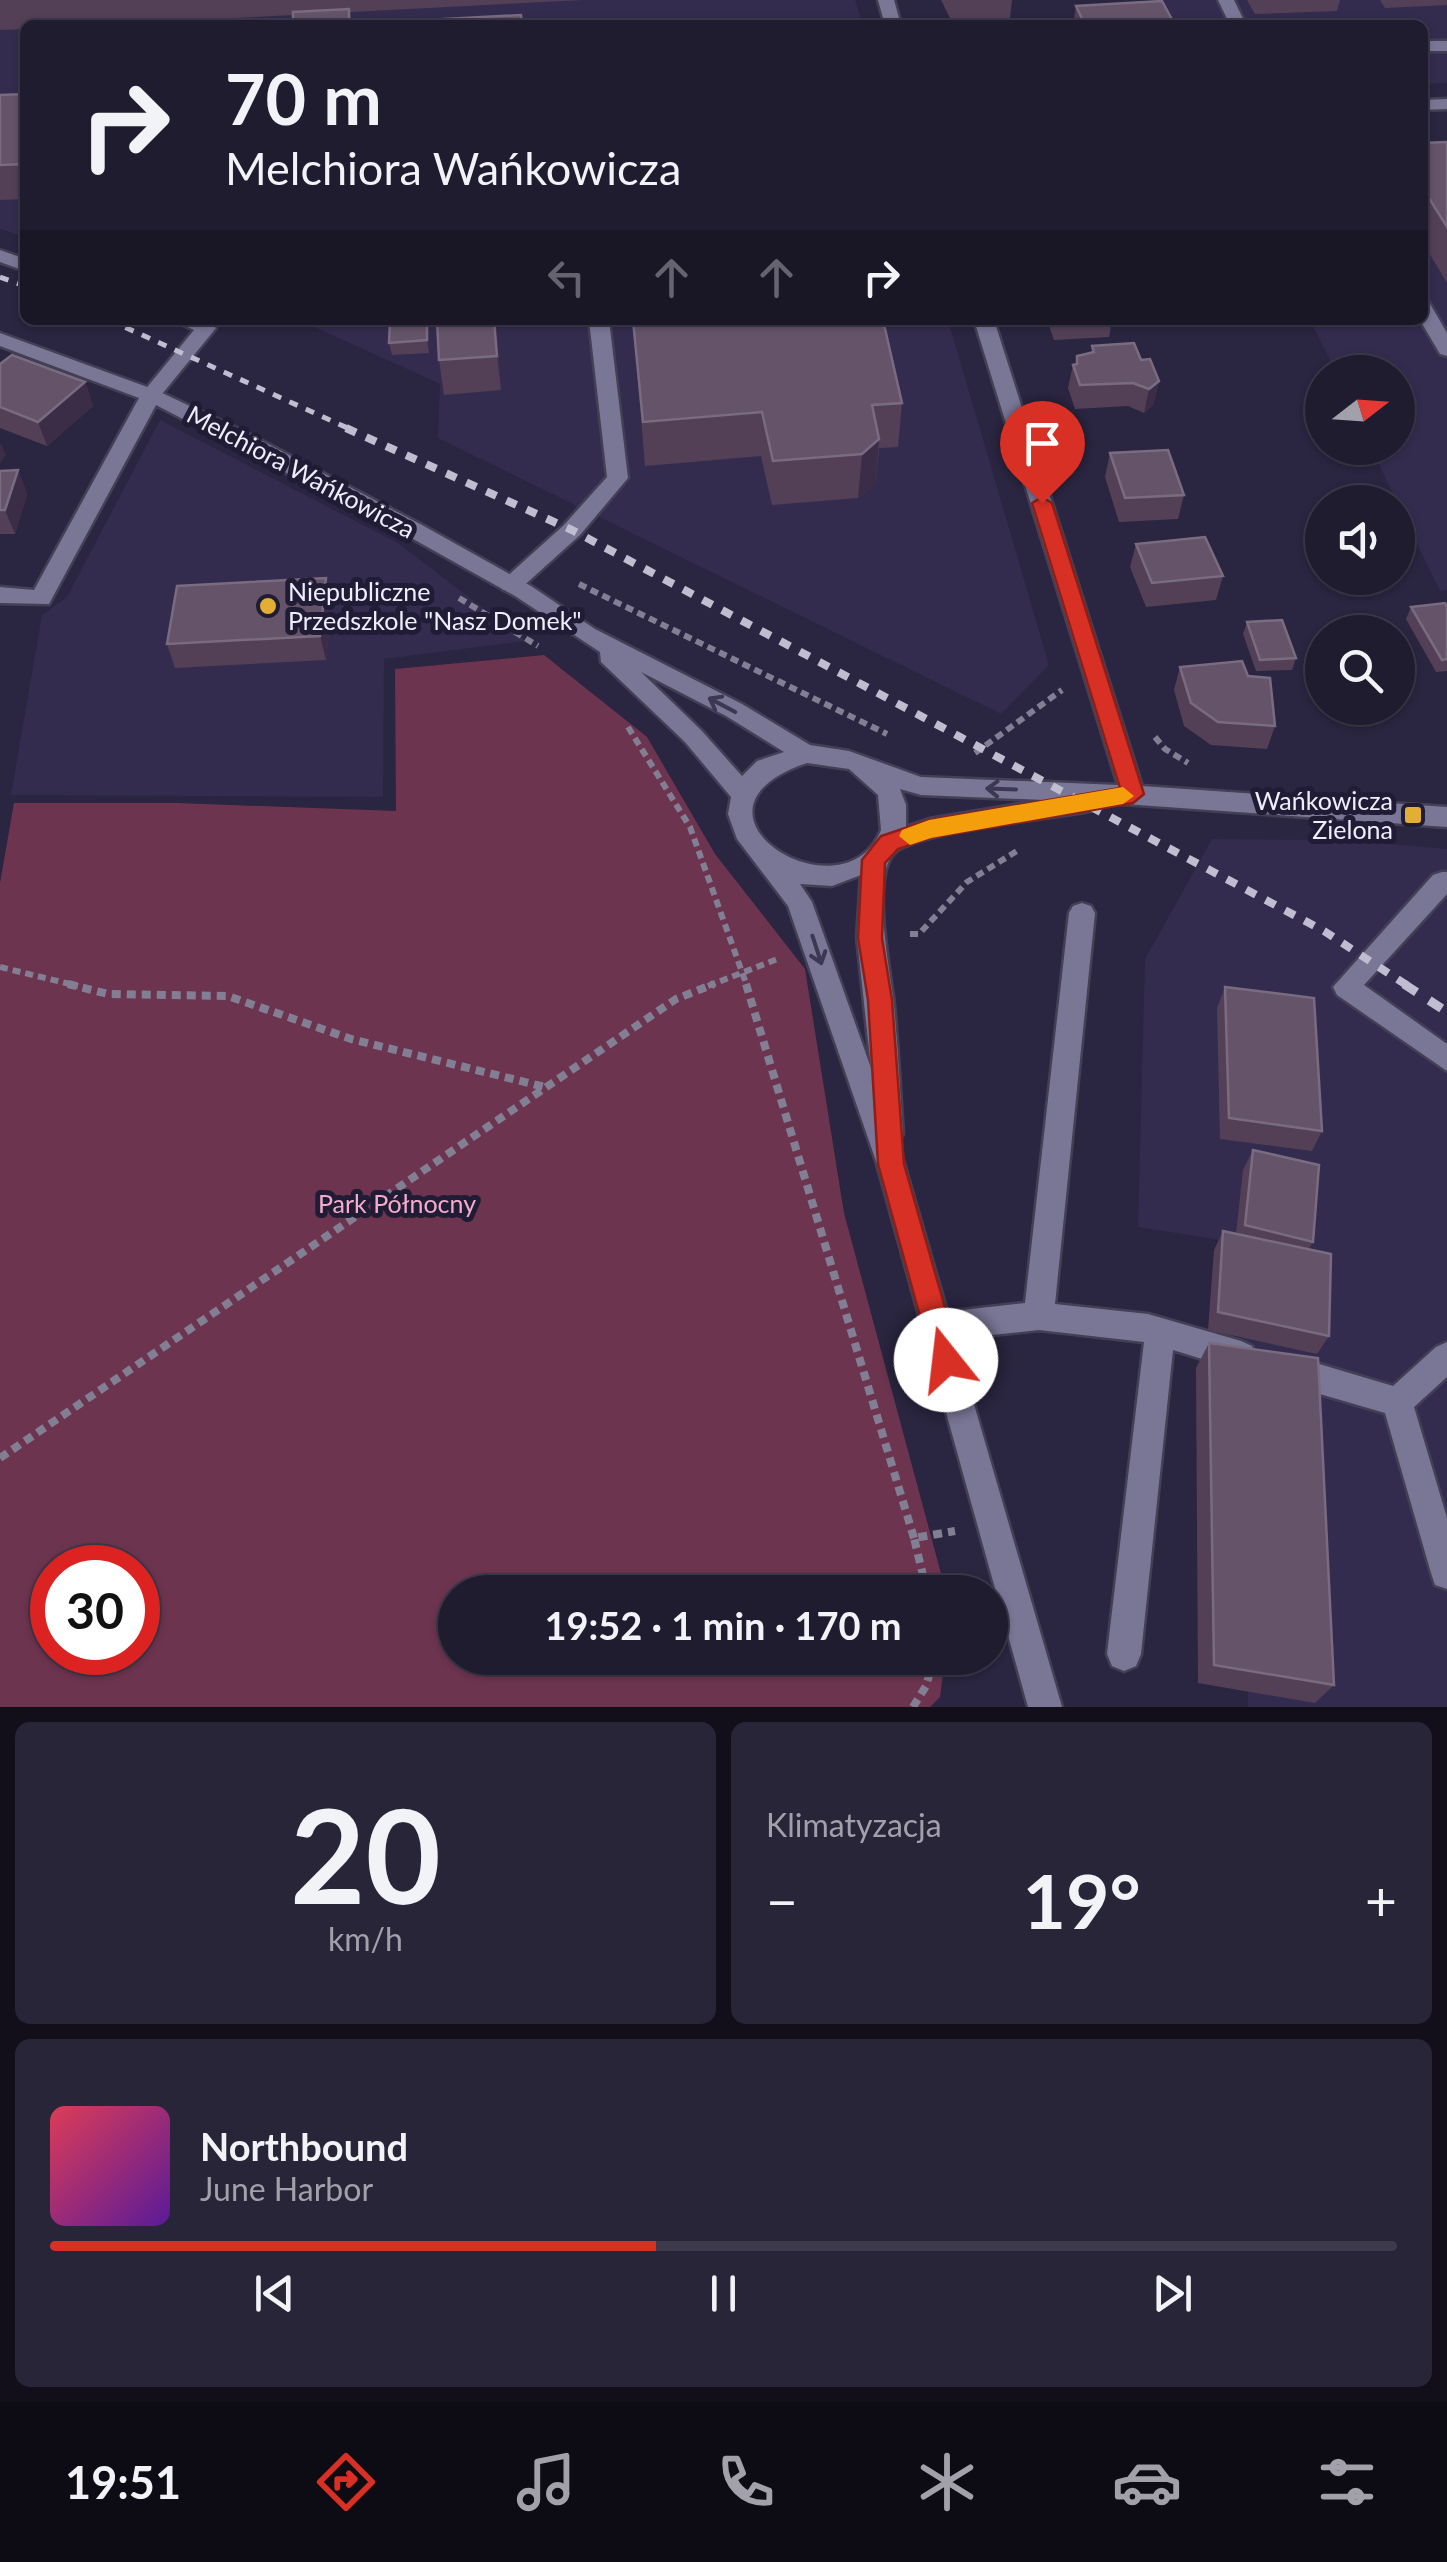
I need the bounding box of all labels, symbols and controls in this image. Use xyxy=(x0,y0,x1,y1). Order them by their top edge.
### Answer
text: 70 m xyxy=(225,56,382,140)
icon: right xyxy=(60,60,190,190)
text: Melchiora Wańkowicza xyxy=(225,141,681,195)
icon: left xyxy=(539,250,594,305)
icon: ahead xyxy=(644,250,699,305)
icon: ahead xyxy=(749,250,804,305)
icon: right xyxy=(854,250,909,305)
north arrow xyxy=(1305,355,1415,465)
map controls xyxy=(1305,355,1415,725)
street label: Melchiora Wańkowicza xyxy=(183,398,420,544)
pin xyxy=(1000,401,1085,504)
icon: arrive xyxy=(1015,416,1070,471)
button: sound xyxy=(1305,485,1415,595)
place label: Niepubliczne Przedszkole "Nasz Domek" xyxy=(288,576,582,635)
marker: Niepubliczne Przedszkole "Nasz Domek" xyxy=(257,595,279,617)
button: search xyxy=(1305,615,1415,725)
one-way arrow xyxy=(708,695,738,714)
one-way arrow xyxy=(985,780,1017,799)
place label: Wańkowicza Zielona xyxy=(1255,785,1393,844)
marker: Wańkowicza Zielona xyxy=(1402,804,1424,826)
one-way arrow xyxy=(809,934,827,965)
park label: Park Północny xyxy=(318,1188,476,1218)
position arrow xyxy=(894,1308,998,1412)
speed limit sign: 30 xyxy=(30,1545,160,1675)
text: 19:52 · 1 min · 170 m xyxy=(544,1602,902,1648)
text: 20 xyxy=(290,1776,441,1932)
text: Klimatyzacja xyxy=(766,1805,942,1844)
text: 19° xyxy=(1022,1855,1141,1945)
text: − xyxy=(766,1867,798,1933)
text: + xyxy=(1365,1867,1397,1933)
text: km/h xyxy=(328,1919,403,1958)
text: Northbound xyxy=(200,2123,408,2169)
text: June Harbor xyxy=(200,2169,373,2208)
icon: previous xyxy=(247,2266,302,2321)
icon: pause xyxy=(696,2266,751,2321)
icon: next xyxy=(1145,2266,1200,2321)
icon: directions xyxy=(311,2447,381,2517)
icon: music xyxy=(511,2447,581,2517)
icon: phone xyxy=(711,2447,781,2517)
icon: climate xyxy=(912,2447,982,2517)
icon: car xyxy=(1112,2447,1182,2517)
icon: filters xyxy=(1312,2447,1382,2517)
text: 19:51 xyxy=(65,2455,181,2509)

